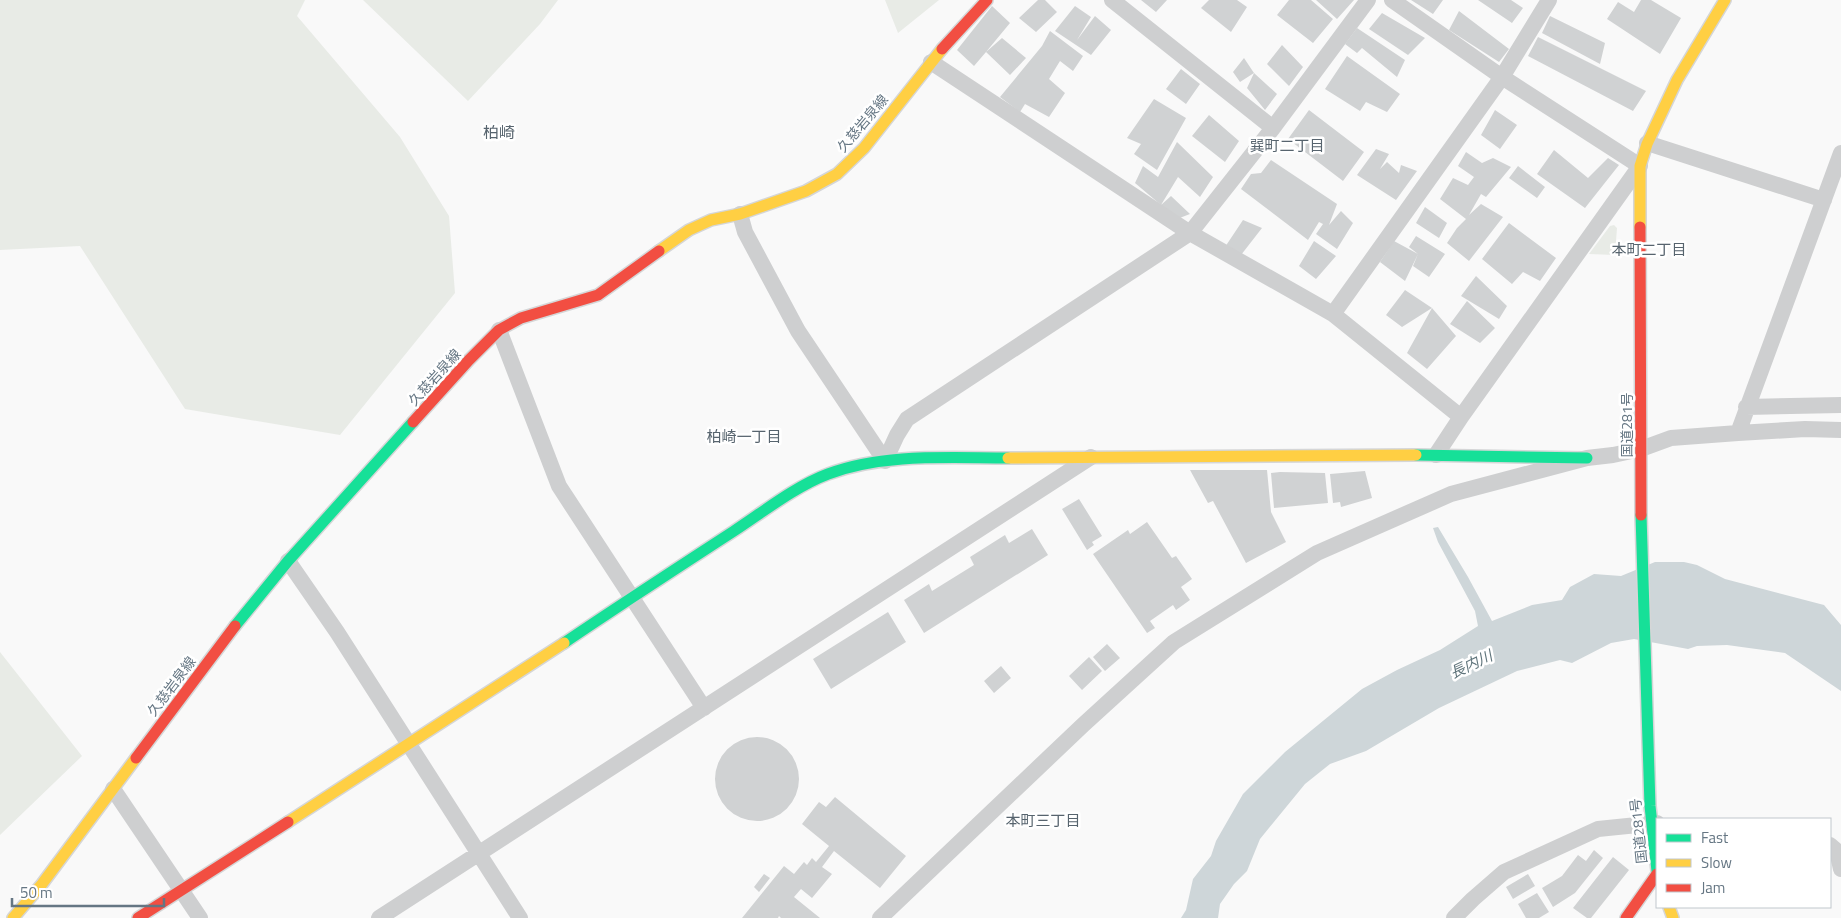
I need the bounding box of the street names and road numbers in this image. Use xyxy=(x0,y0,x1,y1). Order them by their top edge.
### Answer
street label: 久慈岩泉線 xyxy=(831,89,893,157)
street label: 久慈岩泉線 xyxy=(403,344,465,410)
street label: 国道281号 xyxy=(1616,392,1637,458)
street label: 久慈岩泉線 xyxy=(142,652,200,720)
street label: 国道281号 xyxy=(1624,797,1652,865)

